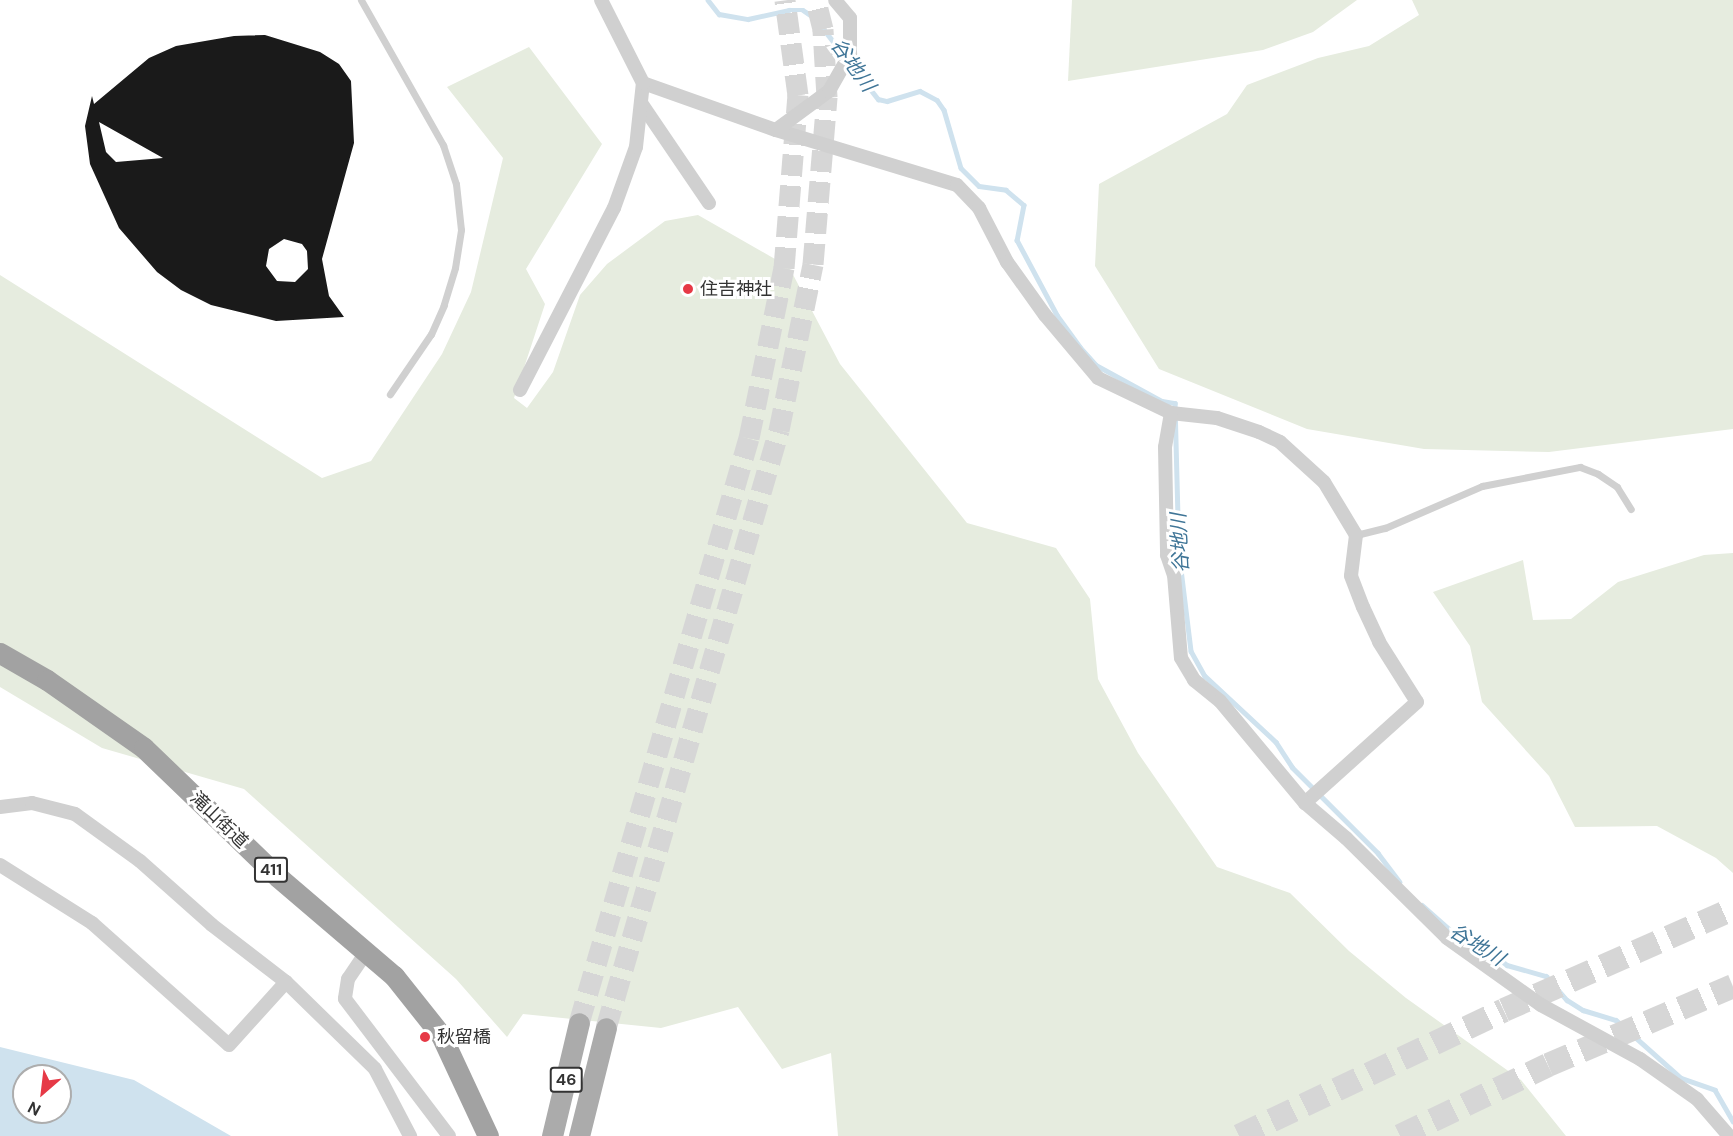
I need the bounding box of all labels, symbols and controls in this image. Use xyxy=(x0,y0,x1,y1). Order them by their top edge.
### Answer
water label: 谷地川 xyxy=(826,34,880,96)
place label: 住吉神社 xyxy=(700,278,772,300)
marker: 住吉神社 xyxy=(681,282,695,296)
water label: 谷地川 xyxy=(1166,512,1194,574)
street label: 滝山街道 xyxy=(186,787,252,853)
road number: 411 xyxy=(253,857,289,883)
water label: 谷地川 xyxy=(1445,919,1509,971)
place label: 秋留橋 xyxy=(437,1026,491,1048)
marker: 秋留橋 xyxy=(418,1030,432,1044)
north arrow xyxy=(12,1064,72,1124)
road number: 46 xyxy=(550,1067,582,1093)
text: N xyxy=(24,1097,44,1121)

